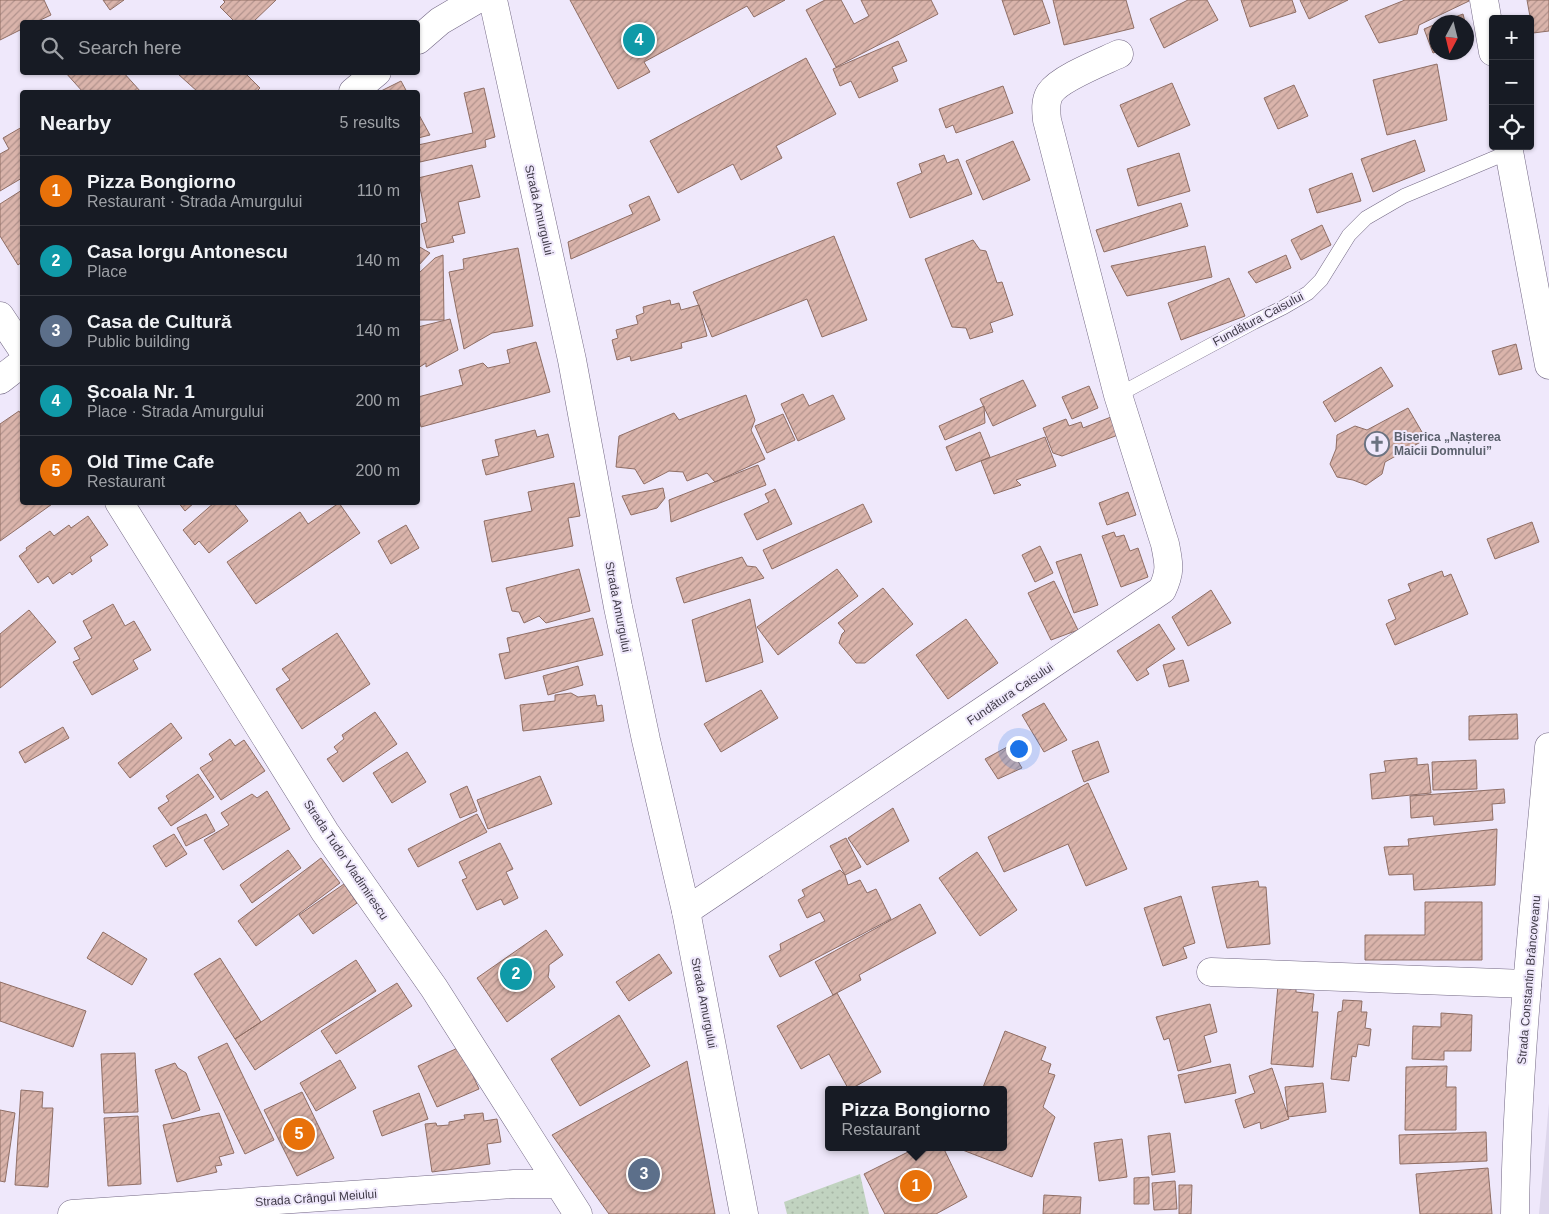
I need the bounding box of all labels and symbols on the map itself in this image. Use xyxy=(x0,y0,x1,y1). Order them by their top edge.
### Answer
north arrow xyxy=(1429,15,1474,60)
pin: 4 xyxy=(623,21,655,59)
street label: Strada Amurgului xyxy=(522,164,556,256)
street label: Fundătura Caisului xyxy=(1210,289,1306,349)
place label: Biserica „Nașterea Maicii Domnului” xyxy=(1394,430,1501,458)
church icon: Biserica „Nașterea Maicii Domnului” xyxy=(1364,431,1390,457)
street label: Strada Amurgului xyxy=(602,560,634,654)
street label: Fundătura Caisului xyxy=(964,660,1056,728)
your location xyxy=(1006,736,1032,762)
street label: Strada Tudor Vladimirescu xyxy=(301,797,391,923)
street label: Strada Constantin Brâncoveanu xyxy=(1515,895,1543,1065)
pin: 2 xyxy=(500,955,532,993)
street label: Strada Amurgului xyxy=(688,956,720,1050)
pin: 5 xyxy=(283,1115,315,1153)
pin: 3 xyxy=(628,1155,660,1193)
pin: 1 xyxy=(900,1167,932,1205)
street label: Strada Crângul Meiului xyxy=(255,1187,377,1209)

